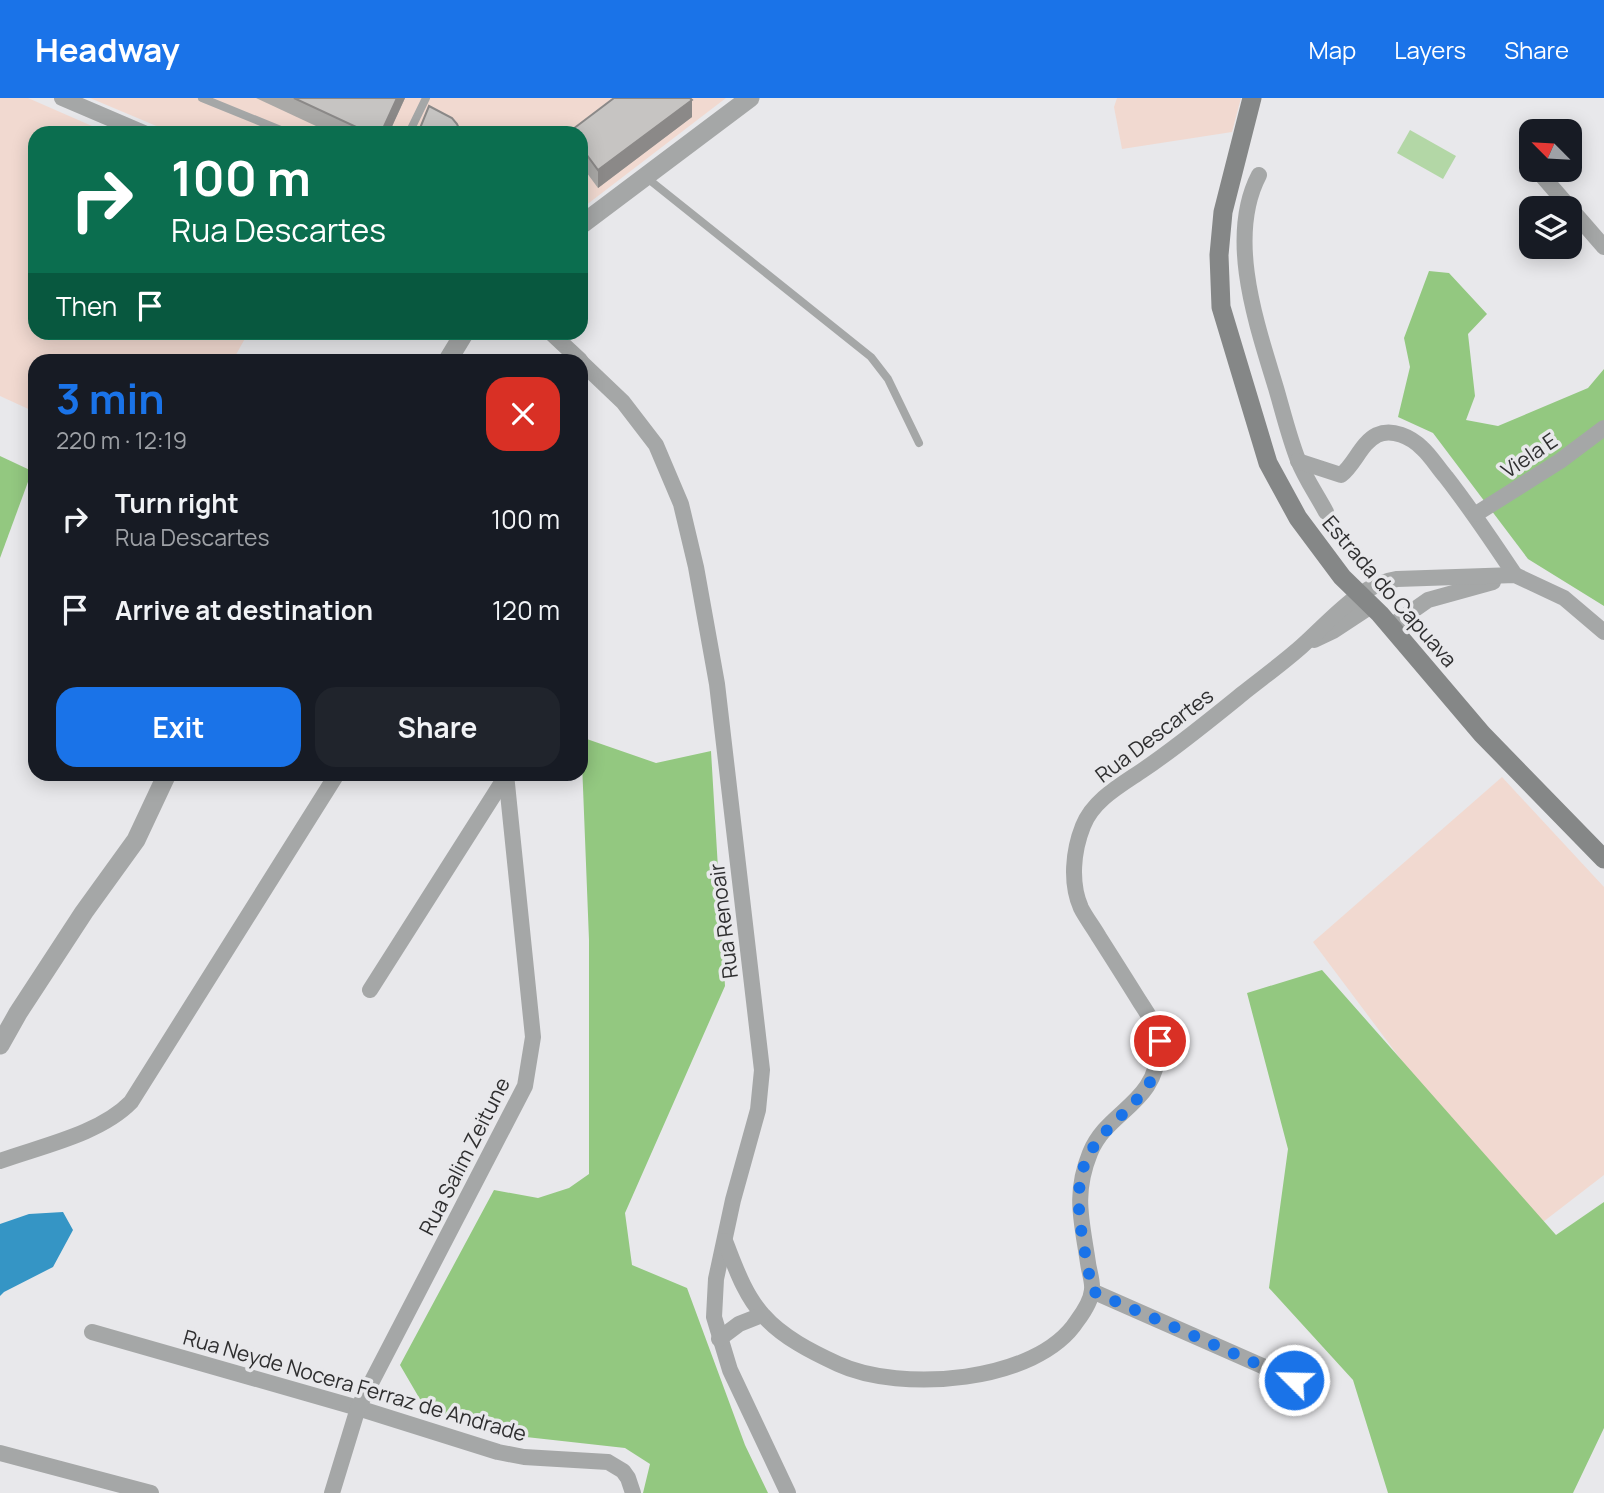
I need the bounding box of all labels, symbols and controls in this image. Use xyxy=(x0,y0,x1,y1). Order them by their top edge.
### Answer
text: Headway xyxy=(35,27,180,72)
text: Map xyxy=(1309,33,1356,66)
text: Layers xyxy=(1394,33,1466,66)
text: Share xyxy=(1504,33,1569,66)
north arrow xyxy=(1519,119,1582,182)
map controls xyxy=(1519,119,1582,259)
text: 100 m xyxy=(171,144,311,211)
icon: right xyxy=(56,154,147,245)
button: layers xyxy=(1519,196,1582,259)
text: Rua Descartes xyxy=(171,208,386,252)
icon: arrive xyxy=(131,287,169,325)
text: Then xyxy=(56,288,117,324)
text: 3 min xyxy=(56,369,165,427)
button: close xyxy=(486,377,560,451)
text: 220 m · 12:19 xyxy=(56,424,187,456)
street label: Viela E xyxy=(1495,426,1563,484)
text: Turn right xyxy=(115,485,239,521)
icon: right xyxy=(56,500,94,538)
text: 100 m xyxy=(491,501,560,537)
street label: Estrada do Capuava xyxy=(1316,509,1464,673)
text: Rua Descartes xyxy=(115,521,270,553)
icon: arrive xyxy=(56,591,94,629)
text: Arrive at destination xyxy=(115,592,373,628)
text: 120 m xyxy=(492,592,560,628)
street label: Rua Descartes xyxy=(1089,681,1219,789)
button: Exit xyxy=(56,687,301,767)
button: Share xyxy=(315,687,560,767)
street label: Rua Renoair xyxy=(702,861,744,980)
pin xyxy=(1130,1011,1190,1071)
icon: arrive xyxy=(1141,1022,1179,1060)
street label: Rua Salim Zeitune xyxy=(412,1072,516,1240)
street label: Rua Neyde Nocera Ferraz de Andrade xyxy=(180,1323,530,1447)
position arrow xyxy=(1257,1343,1331,1417)

